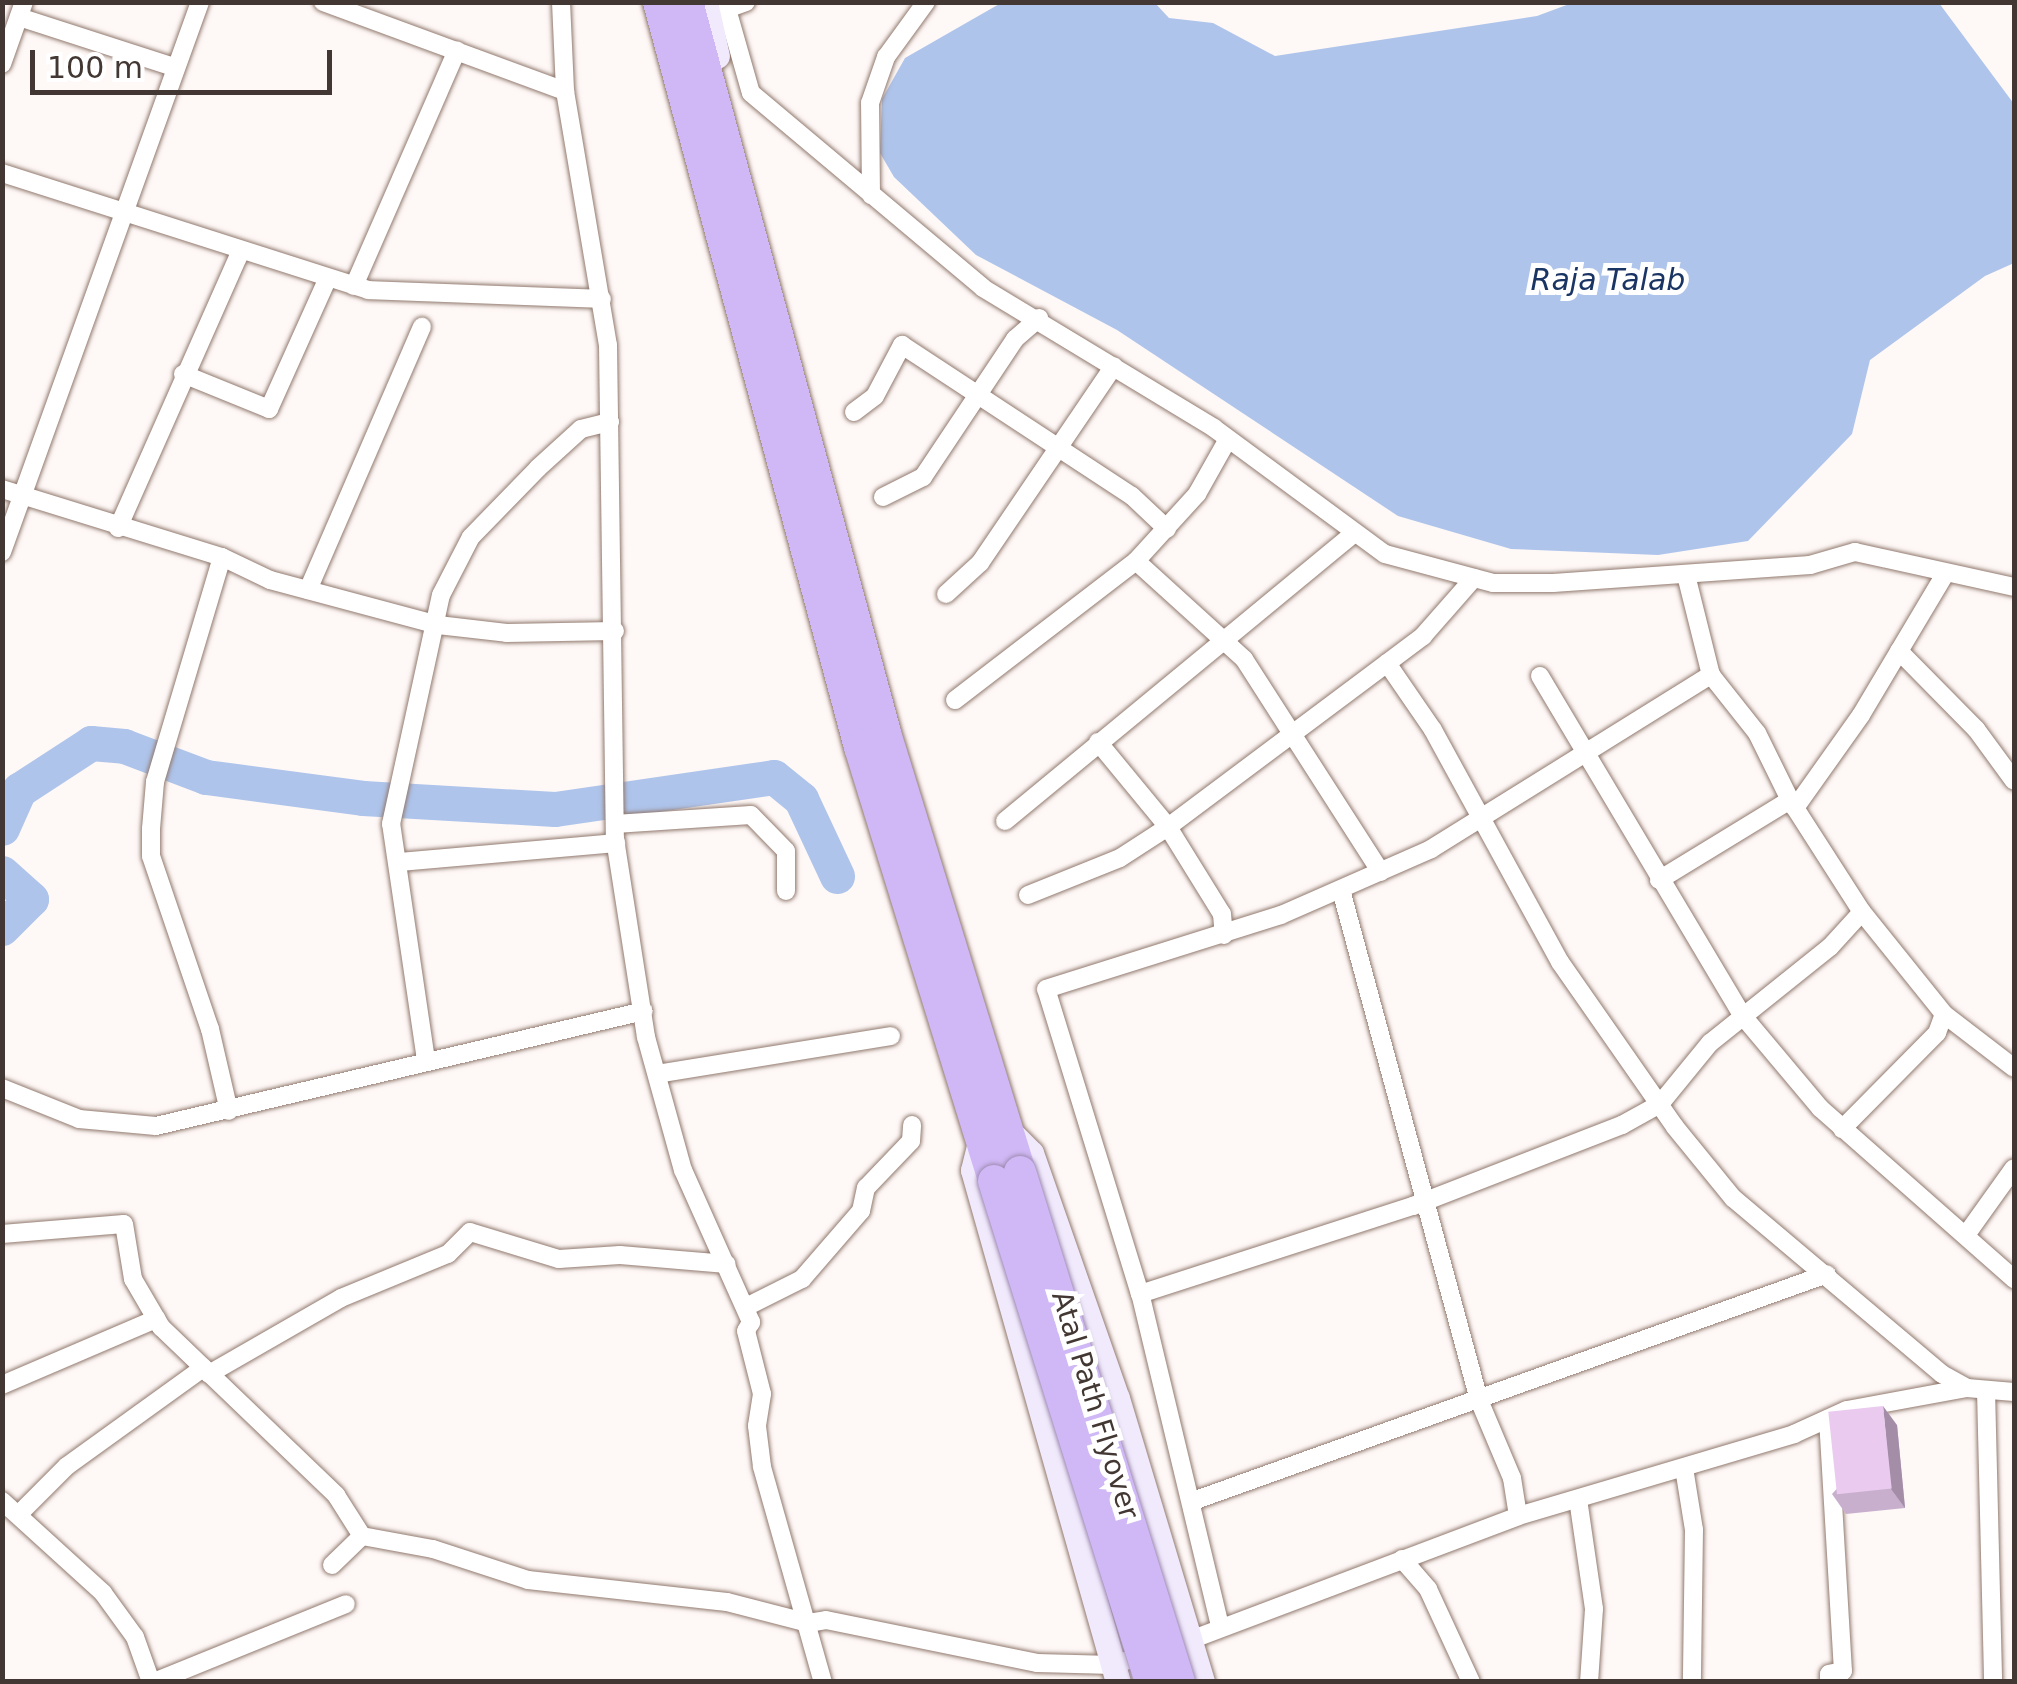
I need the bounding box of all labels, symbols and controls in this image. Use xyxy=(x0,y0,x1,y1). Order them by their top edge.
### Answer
scale bar xyxy=(35,30,338,92)
text: 100 m xyxy=(47,50,143,85)
water label: Raja Talab xyxy=(1531,262,1685,298)
street label: Atal Path Flyover xyxy=(1044,1287,1146,1523)

